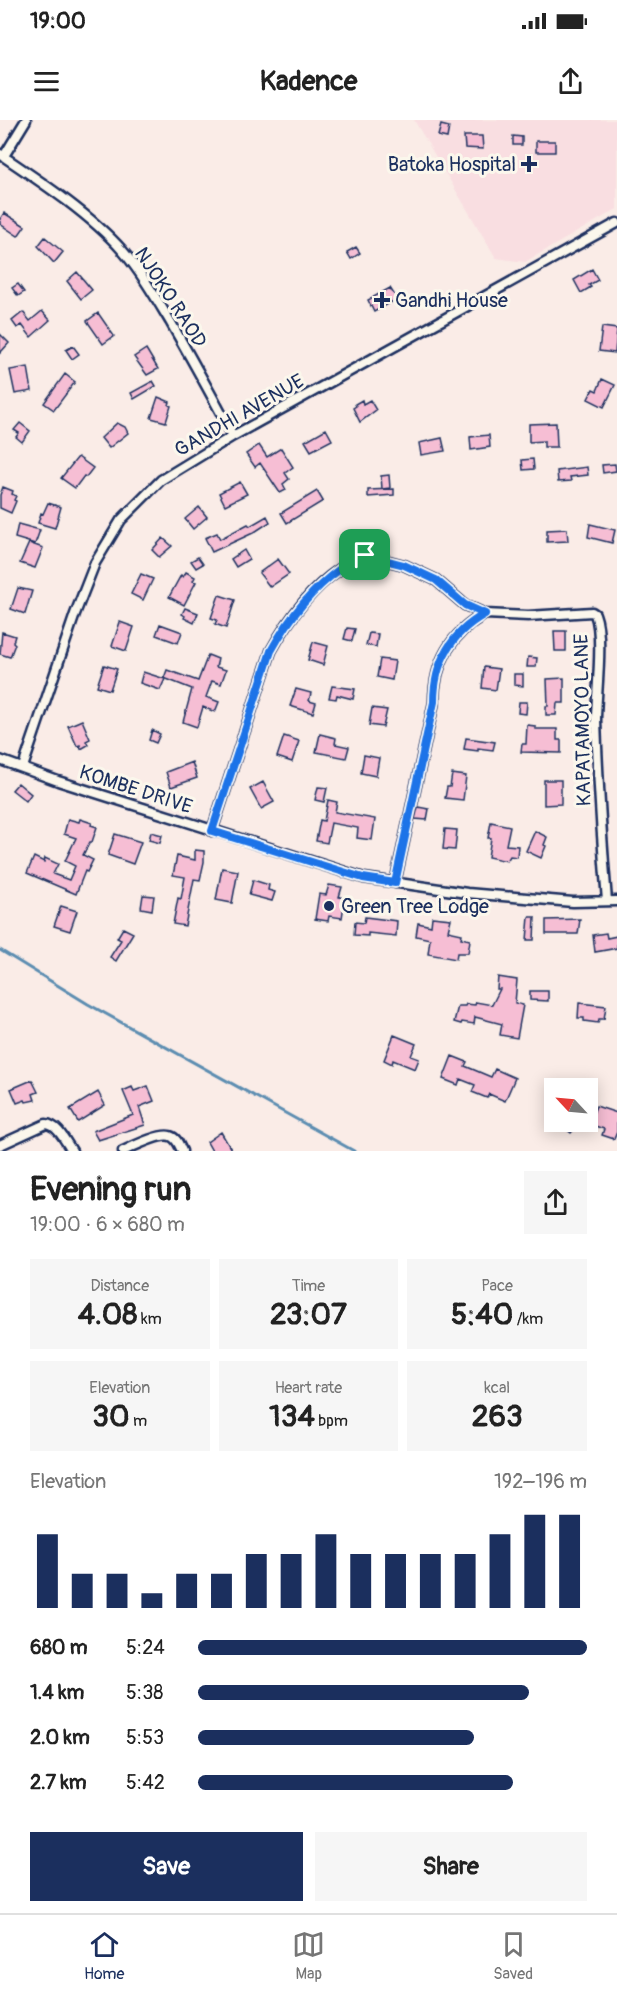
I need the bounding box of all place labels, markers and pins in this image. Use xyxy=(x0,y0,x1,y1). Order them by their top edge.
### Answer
place label: Batoka Hospital xyxy=(388,152,516,177)
marker: Batoka Hospital xyxy=(520,155,538,173)
place label: Gandhi House xyxy=(395,288,508,313)
marker: Gandhi House xyxy=(373,291,391,309)
pin xyxy=(339,529,390,580)
place label: Green Tree Lodge xyxy=(341,894,489,919)
marker: Green Tree Lodge xyxy=(322,899,336,913)

